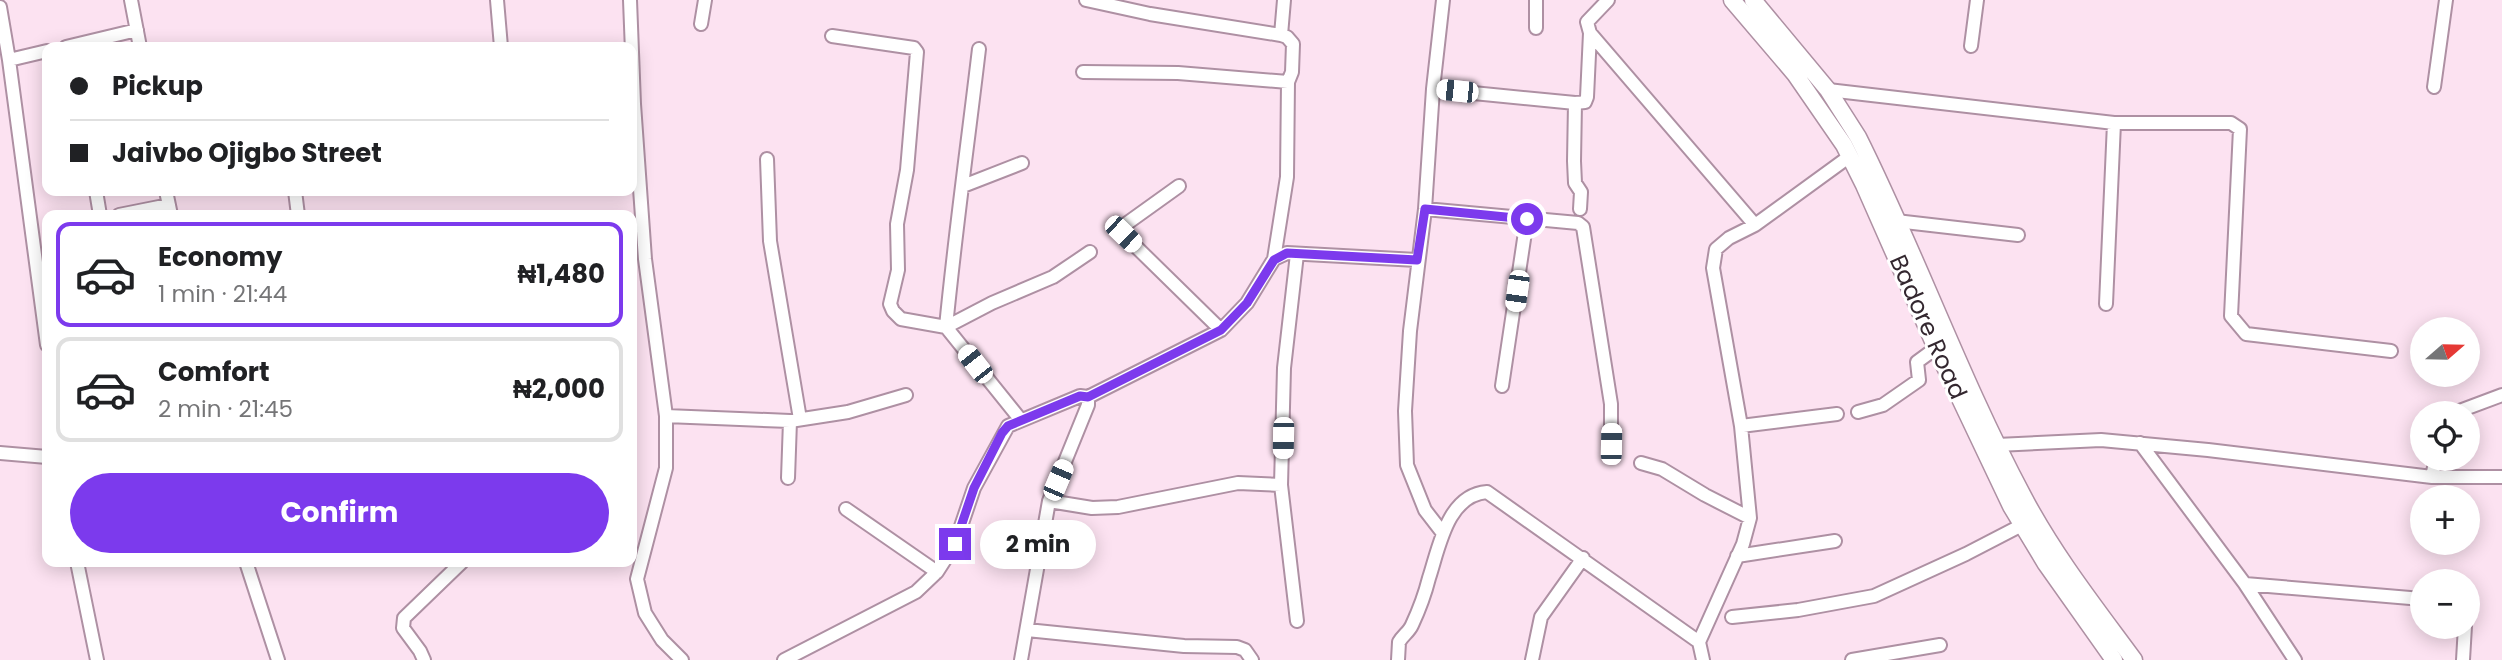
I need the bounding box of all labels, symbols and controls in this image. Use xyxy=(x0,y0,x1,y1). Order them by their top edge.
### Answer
text: Pickup xyxy=(112,68,203,104)
car xyxy=(1436,78,1479,104)
text: Jaivbo Ojigbo Street xyxy=(112,135,382,171)
route start xyxy=(1511,203,1543,235)
car xyxy=(1101,212,1146,256)
text: Economy xyxy=(158,239,282,275)
icon: car xyxy=(74,243,137,306)
street label: Badore Road xyxy=(1882,249,1975,404)
text: ₦1,480 xyxy=(518,256,605,292)
car xyxy=(1504,269,1531,313)
text: 1 min · 21:44 xyxy=(158,278,287,310)
north arrow xyxy=(2410,317,2480,387)
map controls xyxy=(2410,317,2480,639)
car xyxy=(954,341,997,387)
text: Comfort xyxy=(158,354,270,390)
icon: car xyxy=(74,358,137,421)
text: ₦2,000 xyxy=(513,371,605,407)
text: 2 min · 21:45 xyxy=(158,393,293,425)
button: locate xyxy=(2410,401,2480,471)
car xyxy=(1273,417,1294,459)
car xyxy=(1601,423,1622,465)
car xyxy=(1041,457,1076,503)
button: Confirm xyxy=(70,473,609,553)
button: + xyxy=(2410,485,2480,555)
callout: 2 min xyxy=(979,520,1095,568)
route end xyxy=(939,528,971,560)
text: 2 min xyxy=(1006,528,1070,560)
button: − xyxy=(2410,569,2480,639)

